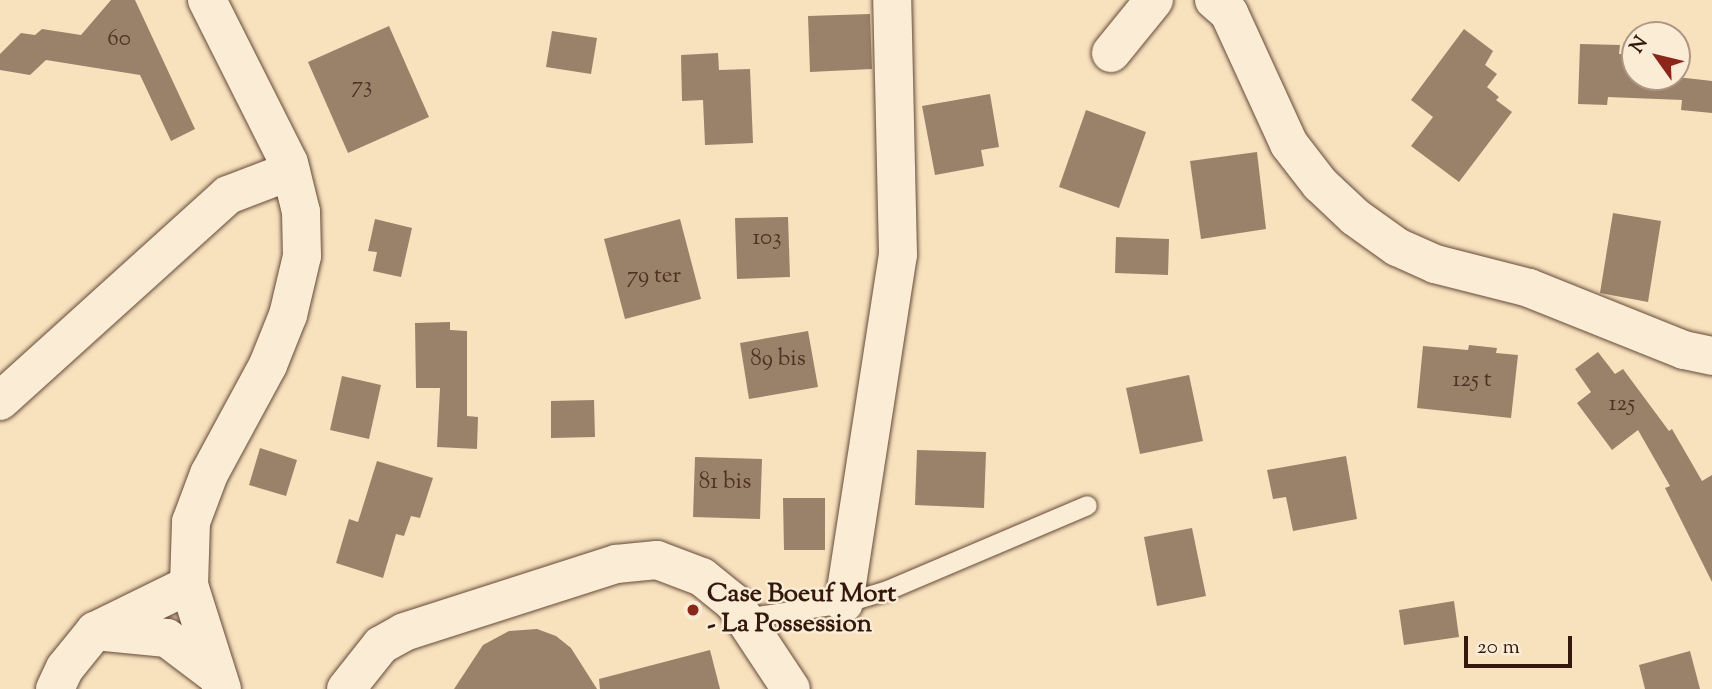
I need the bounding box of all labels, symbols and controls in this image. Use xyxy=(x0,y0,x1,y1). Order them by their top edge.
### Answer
north arrow xyxy=(1621,21,1691,91)
house number: 60 xyxy=(107,26,131,54)
text: N xyxy=(1624,31,1655,59)
house number: 73 xyxy=(352,73,372,101)
house number: 103 xyxy=(752,225,782,253)
house number: 79 ter xyxy=(627,263,681,291)
house number: 89 bis xyxy=(750,346,806,374)
house number: 125 t xyxy=(1452,367,1492,395)
house number: 125 xyxy=(1609,391,1635,419)
house number: 81 bis xyxy=(699,469,751,497)
place label: Case Boeuf Mort - La Possession xyxy=(707,579,896,640)
marker: Case Boeuf Mort - La Possession xyxy=(685,602,701,618)
scale bar xyxy=(1467,622,1576,666)
text: 20 m xyxy=(1477,633,1520,663)

